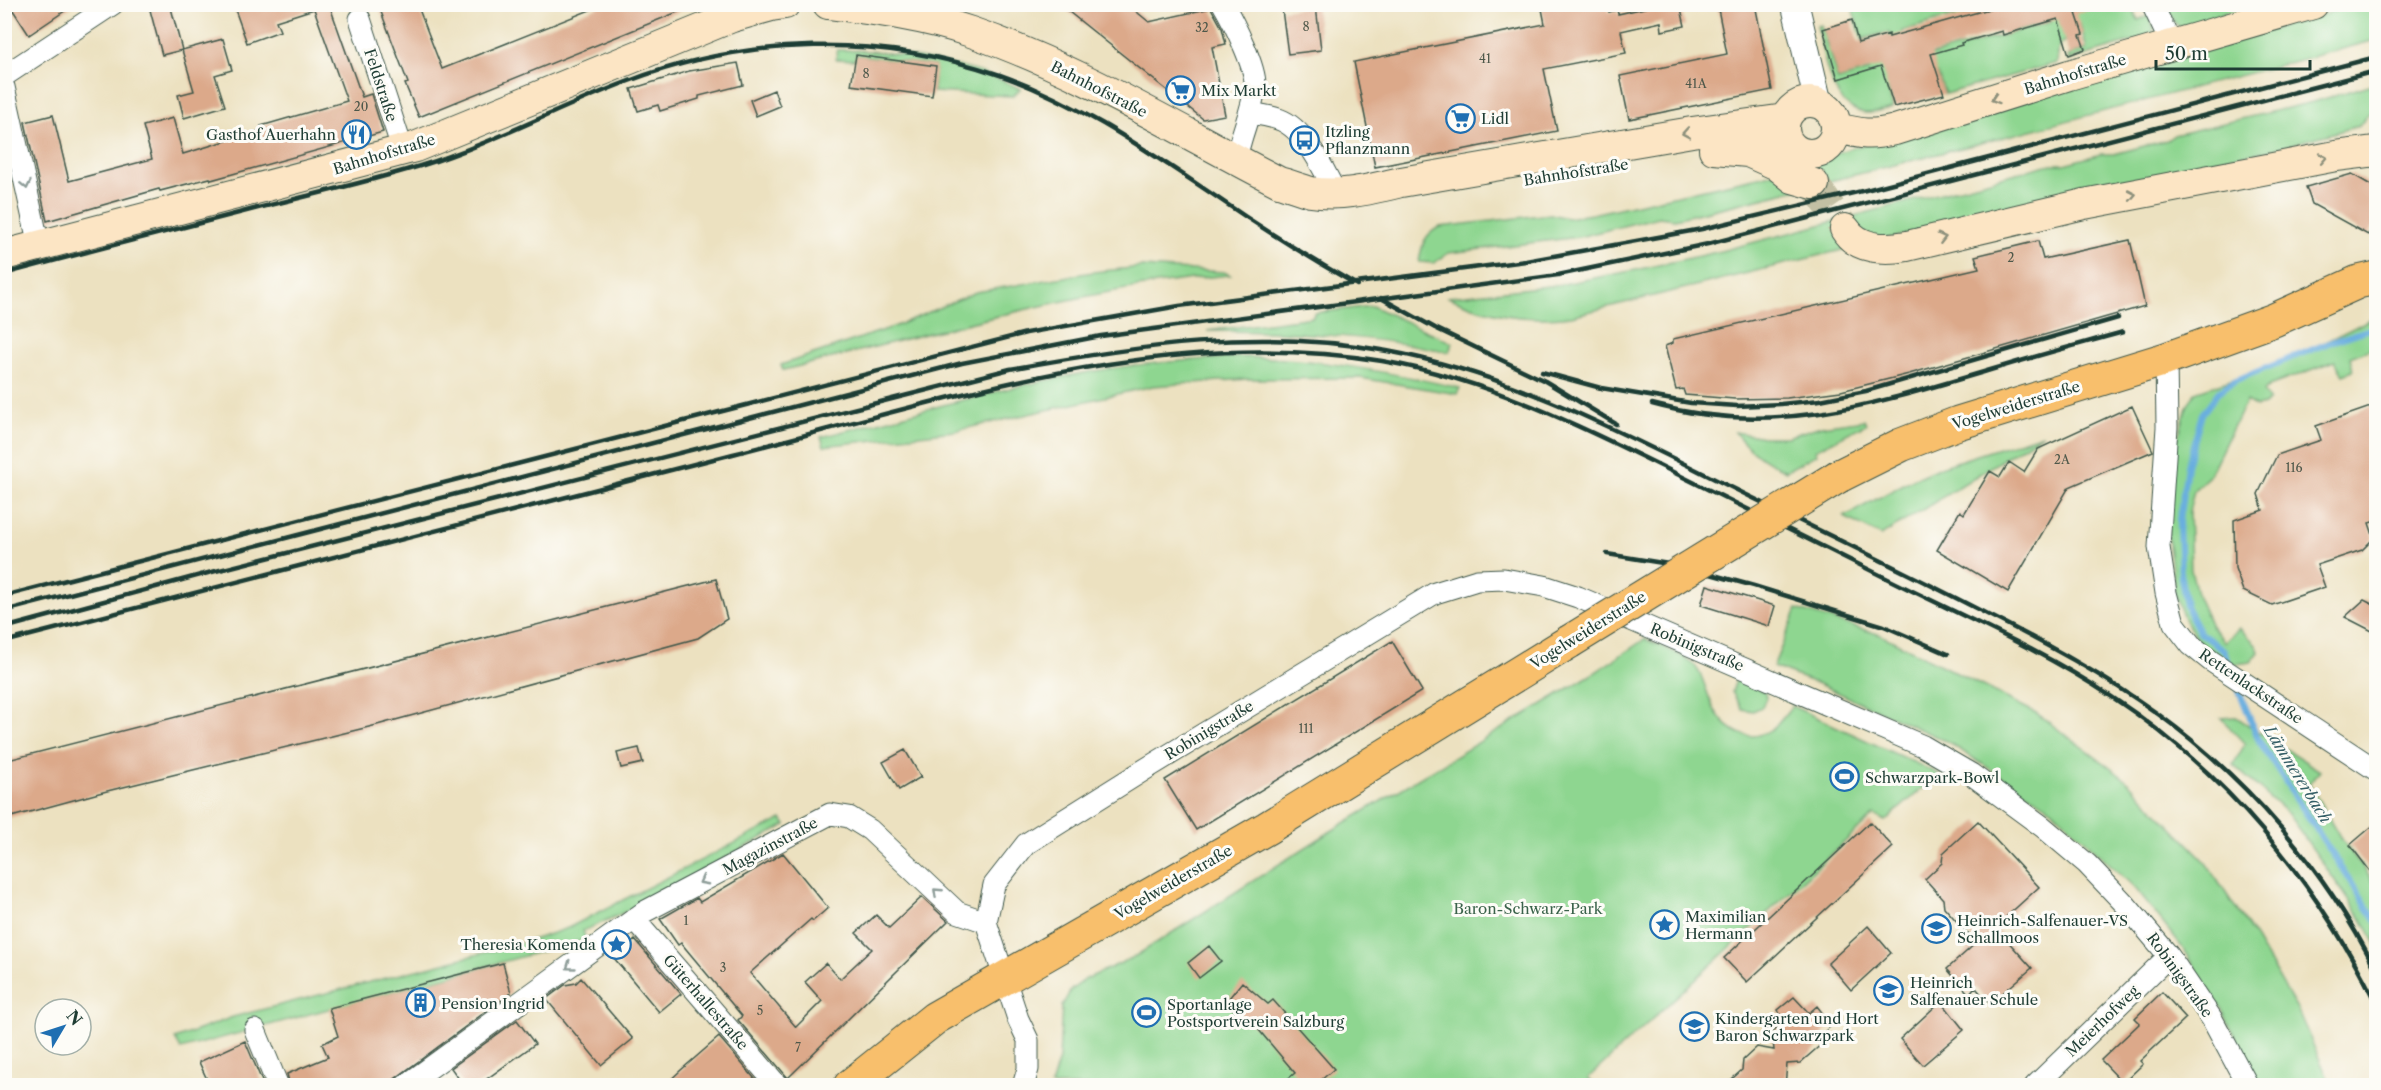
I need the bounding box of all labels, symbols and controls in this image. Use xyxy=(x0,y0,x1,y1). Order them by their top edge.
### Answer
house number: 8 xyxy=(1302,19,1310,34)
house number: 32 xyxy=(1195,20,1209,35)
scale bar xyxy=(2156,33,2310,71)
text: 50 m xyxy=(2165,43,2208,65)
street label: Feldstraße xyxy=(360,46,402,124)
street label: Bahnhofstraße xyxy=(2022,49,2128,99)
house number: 41 xyxy=(1479,51,1491,66)
street label: Bahnhofstraße xyxy=(1048,57,1150,121)
house number: 8 xyxy=(862,66,870,81)
supermarket icon: Mix Markt xyxy=(1164,74,1196,106)
house number: 41A xyxy=(1685,76,1708,91)
place label: Mix Markt xyxy=(1201,81,1277,100)
one-way arrow xyxy=(1990,91,2001,104)
house number: 20 xyxy=(354,99,368,114)
supermarket icon: Lidl xyxy=(1444,102,1476,134)
place label: Lidl xyxy=(1481,109,1510,128)
restaurant icon: Gasthof Auerhahn xyxy=(341,118,373,150)
place label: Itzling Pflanzmann xyxy=(1325,122,1411,158)
bus stop icon: Itzling Pflanzmann xyxy=(1288,124,1320,156)
place label: Gasthof Auerhahn xyxy=(206,125,337,144)
one-way arrow xyxy=(1681,126,1691,139)
street label: Bahnhofstraße xyxy=(331,129,437,179)
one-way arrow xyxy=(2318,152,2328,165)
street label: Bahnhofstraße xyxy=(1522,154,1630,190)
one-way arrow xyxy=(19,180,32,190)
one-way arrow xyxy=(2127,189,2137,202)
one-way arrow xyxy=(1937,232,1947,245)
house number: 2 xyxy=(2008,250,2015,265)
street label: Vogelweiderstraße xyxy=(1949,376,2082,434)
house number: 2A xyxy=(2054,452,2071,467)
house number: 116 xyxy=(2285,460,2303,475)
street label: Vogelweiderstraße xyxy=(1526,587,1649,674)
street label: Robinigstraße xyxy=(1647,619,1747,675)
street label: Rettenlackstraße xyxy=(2195,644,2307,728)
street label: Robinigstraße xyxy=(1161,696,1257,764)
water label: Lämmererbach xyxy=(2259,720,2336,827)
house number: 111 xyxy=(1298,721,1314,736)
sports icon: Schwarzpark-Bowl xyxy=(1828,761,1860,793)
place label: Schwarzpark-Bowl xyxy=(1865,768,2000,787)
street label: Magazinstraße xyxy=(719,813,821,879)
street label: Vogelweiderstraße xyxy=(1110,841,1235,924)
one-way arrow xyxy=(699,874,709,885)
one-way arrow xyxy=(933,889,944,900)
park label: Baron-Schwarz-Park xyxy=(1453,899,1604,918)
place label: Maximilian Hermann xyxy=(1685,907,1767,943)
place icon: Maximilian Hermann xyxy=(1648,909,1680,941)
place label: Heinrich-Salfenauer-VS Schallmoos xyxy=(1957,911,2128,947)
house number: 1 xyxy=(683,913,689,928)
school or university icon: Heinrich-Salfenauer-VS Schallmoos xyxy=(1920,913,1952,945)
place icon: Theresia Komenda xyxy=(601,928,633,960)
street label: Robinigstraße xyxy=(2143,929,2217,1021)
place label: Theresia Komenda xyxy=(460,935,596,954)
street label: Güterhallestraße xyxy=(659,950,753,1054)
one-way arrow xyxy=(565,959,576,970)
house number: 3 xyxy=(720,960,726,975)
place label: Heinrich Salfenauer Schule xyxy=(1910,973,2038,1009)
school or university icon: Heinrich Salfenauer Schule xyxy=(1873,975,1905,1007)
street label: Meierhofweg xyxy=(2061,981,2143,1061)
building icon: Pension Ingrid xyxy=(404,987,436,1019)
place label: Pension Ingrid xyxy=(441,994,545,1013)
place label: Sportanlage Postsportverein Salzburg xyxy=(1167,995,1344,1031)
north arrow xyxy=(33,997,93,1057)
sports icon: Sportanlage Postsportverein Salzburg xyxy=(1130,997,1162,1029)
house number: 5 xyxy=(757,1003,763,1018)
text: N xyxy=(63,1006,87,1029)
place label: Kindergarten und Hort Baron Schwarzpark xyxy=(1715,1009,1879,1045)
school or university icon: Kindergarten und Hort Baron Schwarzpark xyxy=(1678,1011,1710,1043)
house number: 7 xyxy=(795,1040,801,1055)

